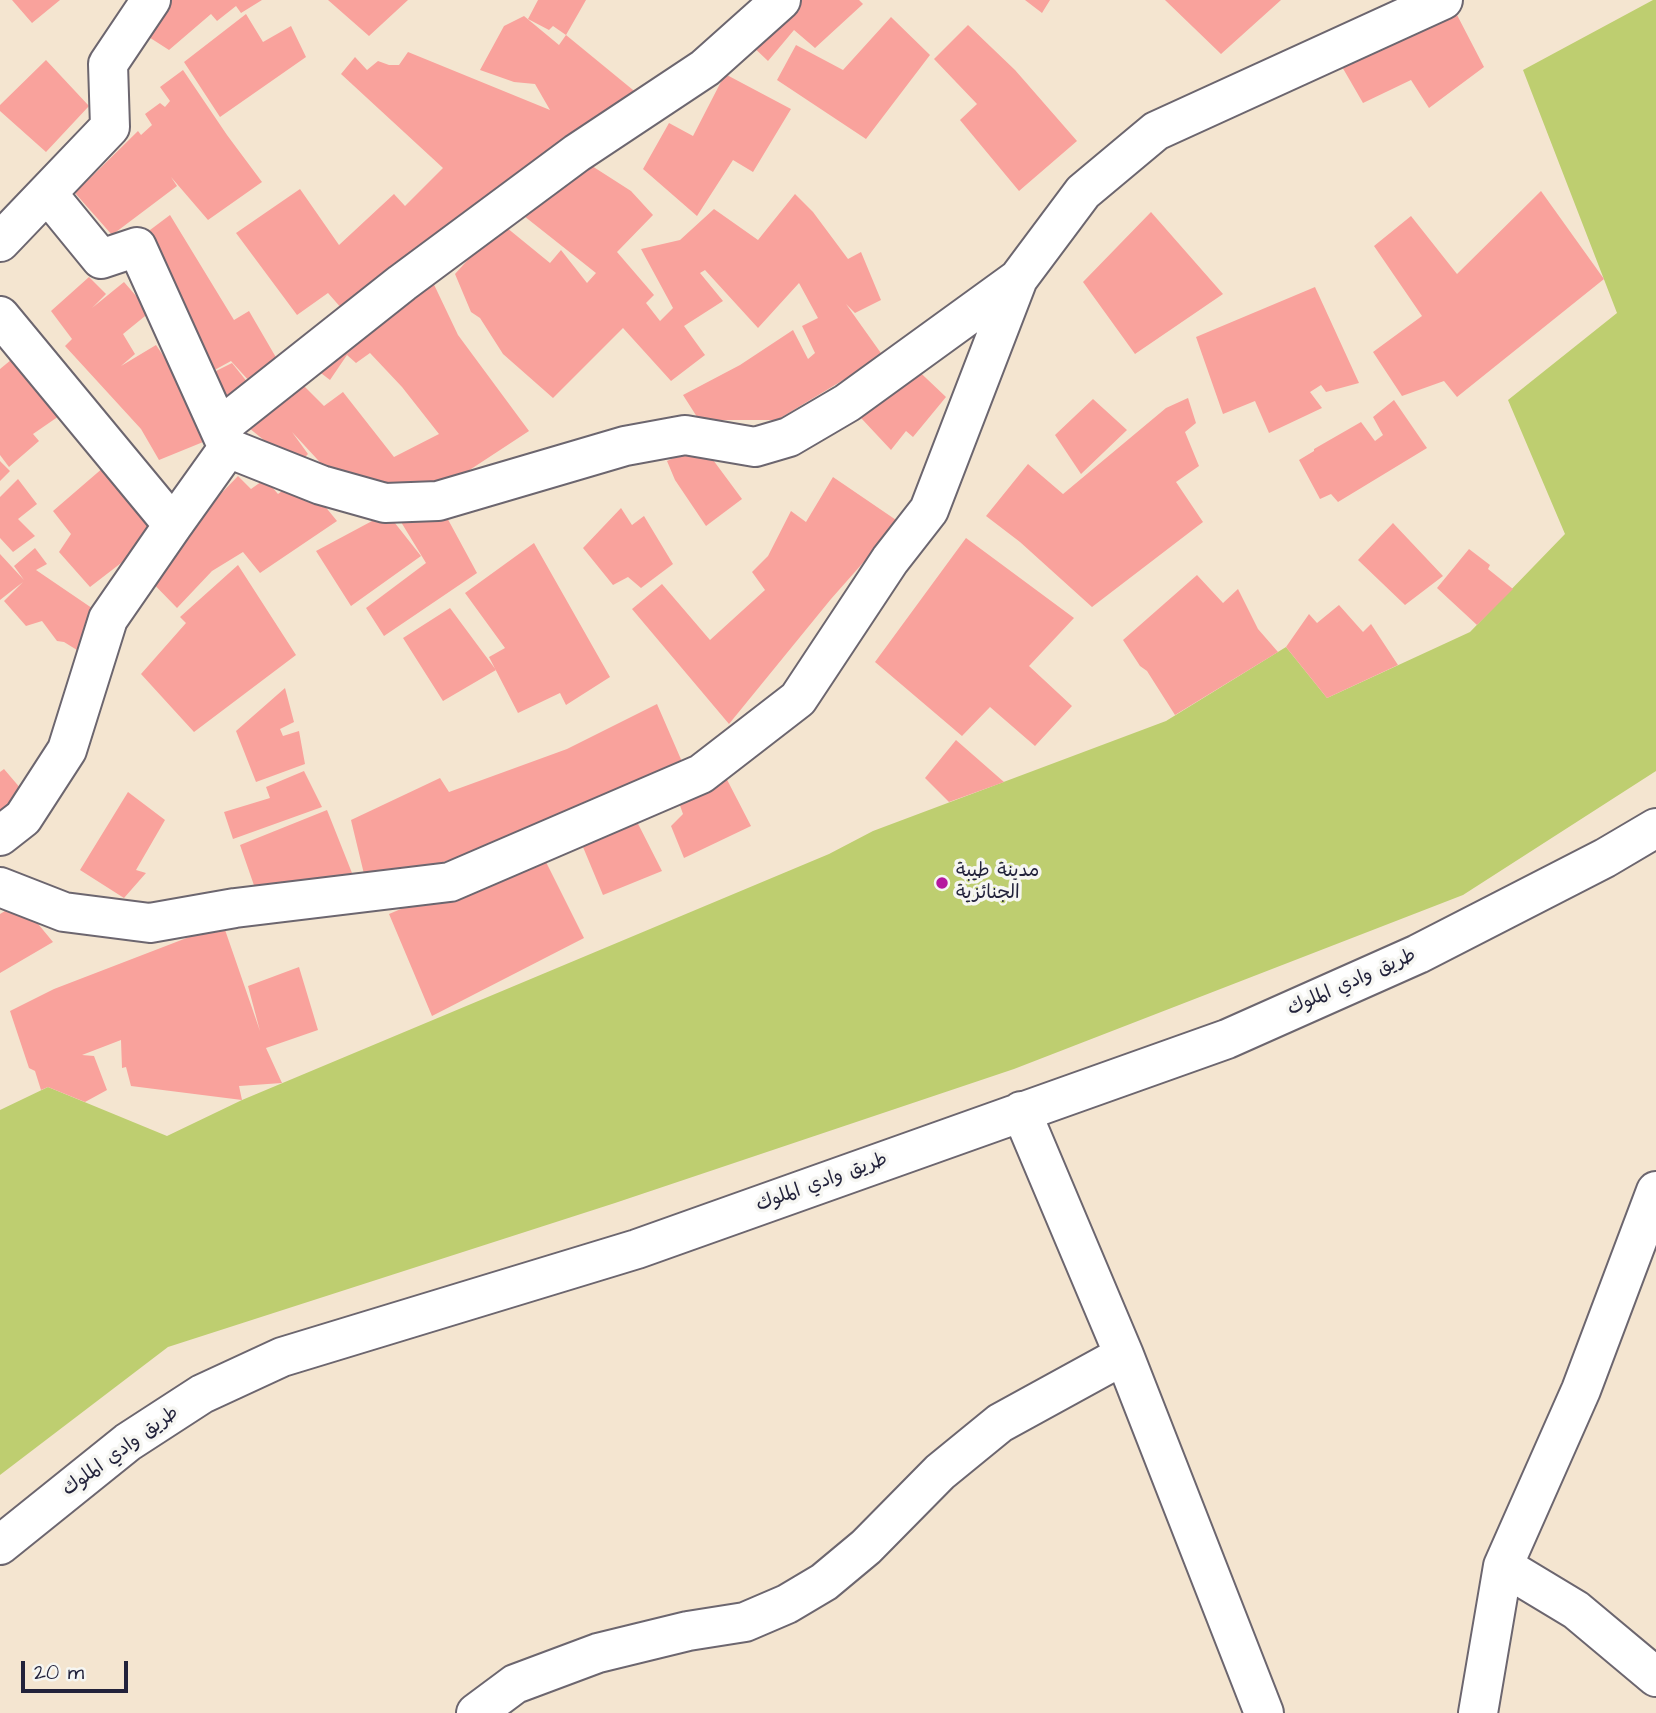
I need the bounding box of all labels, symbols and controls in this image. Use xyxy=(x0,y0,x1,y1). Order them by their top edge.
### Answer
place label: مدينة طيبة الجنائزية xyxy=(956,861,1039,905)
marker: مدينة طيبة الجنائزية xyxy=(934,875,950,891)
street label: طريق وادي الملوك xyxy=(1284,944,1420,1022)
street label: طريق وادي الملوك xyxy=(753,1149,891,1217)
street label: طريق وادي الملوك xyxy=(58,1402,184,1502)
scale bar xyxy=(24,1646,131,1690)
text: 20 m xyxy=(34,1658,84,1687)

